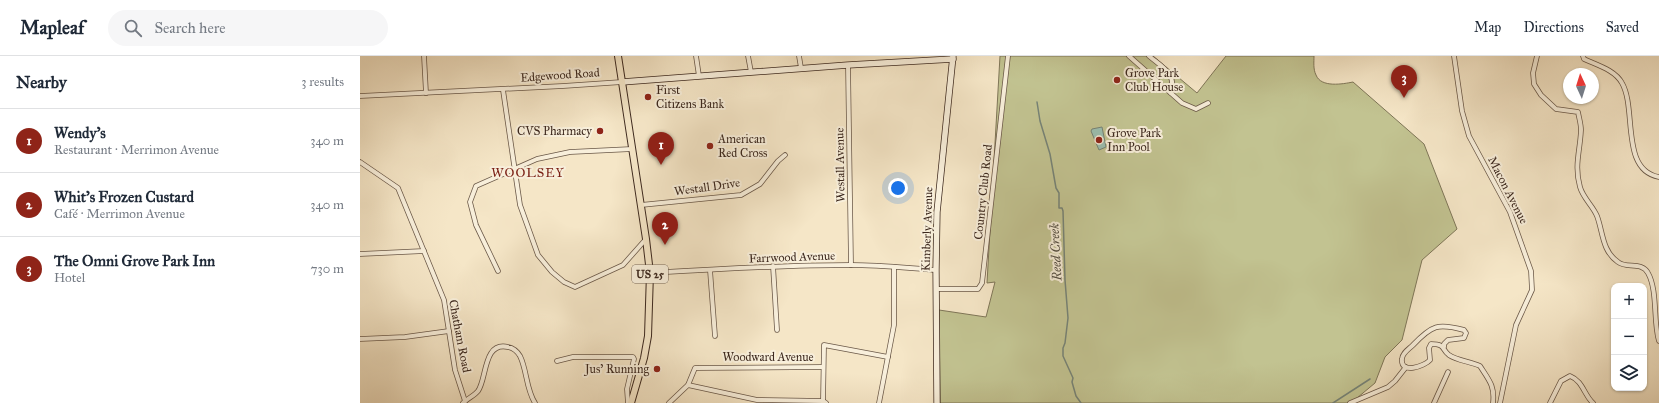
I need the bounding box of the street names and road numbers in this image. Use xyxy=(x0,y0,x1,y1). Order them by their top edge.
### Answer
street label: Edgewood Road xyxy=(520,65,600,86)
street label: Westall Avenue xyxy=(832,128,848,202)
street label: Country Club Road xyxy=(971,144,995,240)
street label: Macon Avenue xyxy=(1485,154,1531,226)
street label: Westall Drive xyxy=(673,175,741,199)
street label: Kimberly Avenue xyxy=(919,187,935,271)
street label: Farrwood Avenue xyxy=(749,248,835,266)
road number: US 25 xyxy=(632,265,668,283)
street label: Chatham Road xyxy=(446,298,474,374)
street label: Woodward Avenue xyxy=(722,350,814,364)

